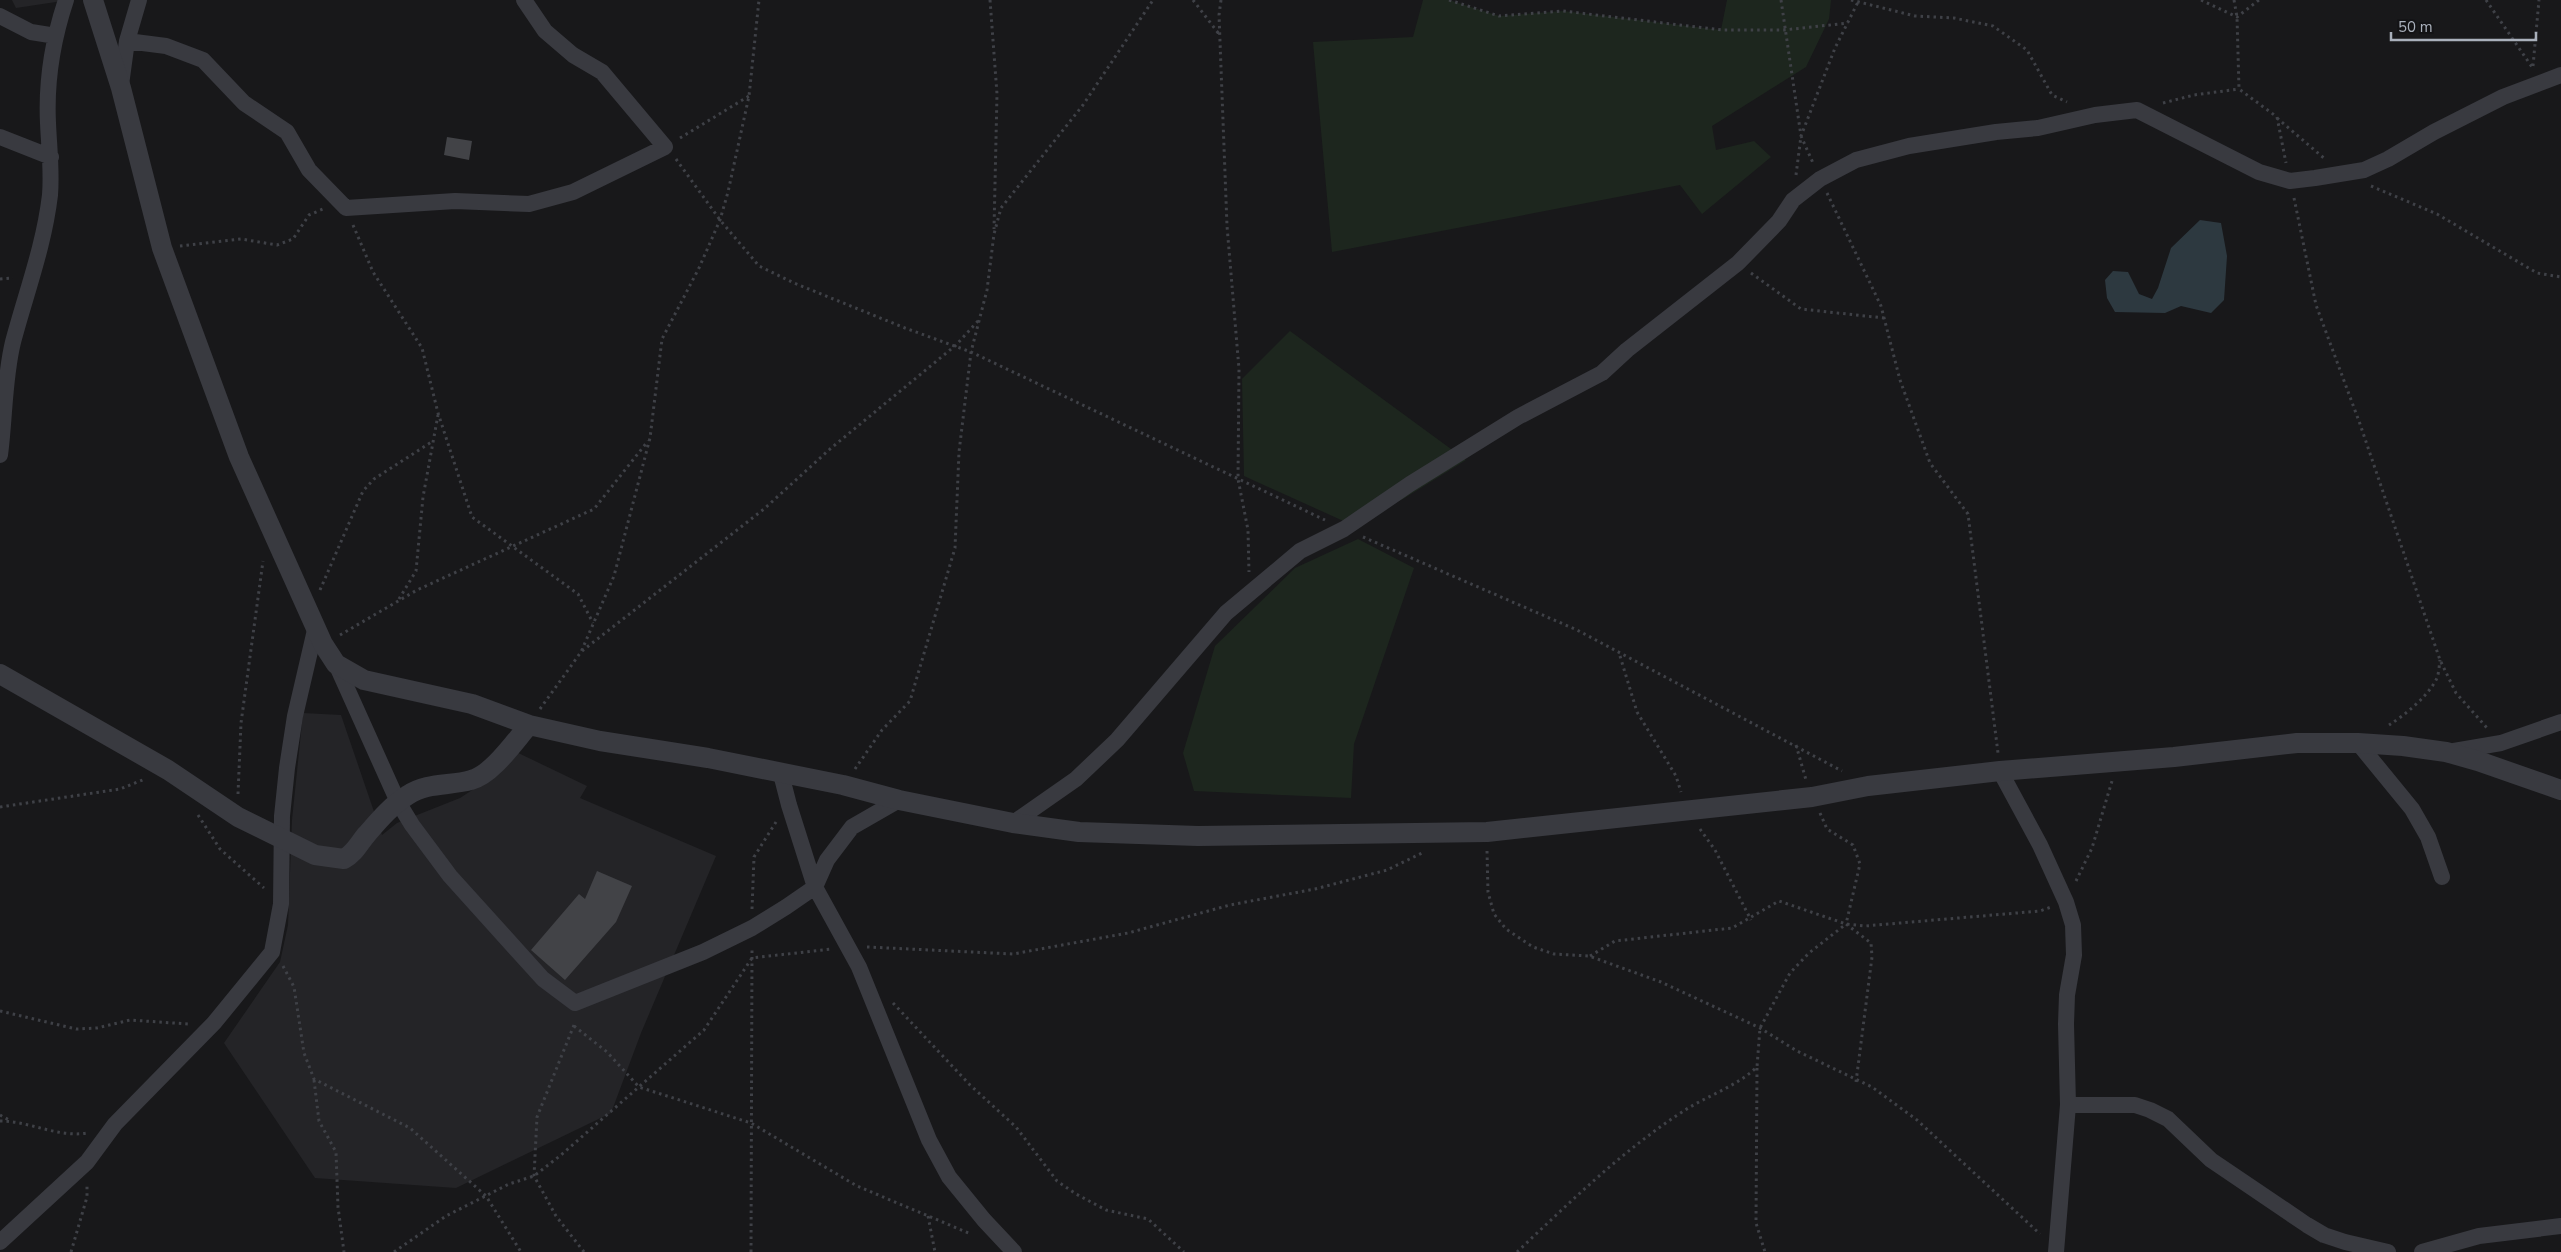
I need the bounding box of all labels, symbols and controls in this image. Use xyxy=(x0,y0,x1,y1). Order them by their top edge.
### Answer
scale bar xyxy=(2391,10,2536,42)
text: 50 m xyxy=(2398,17,2433,37)

